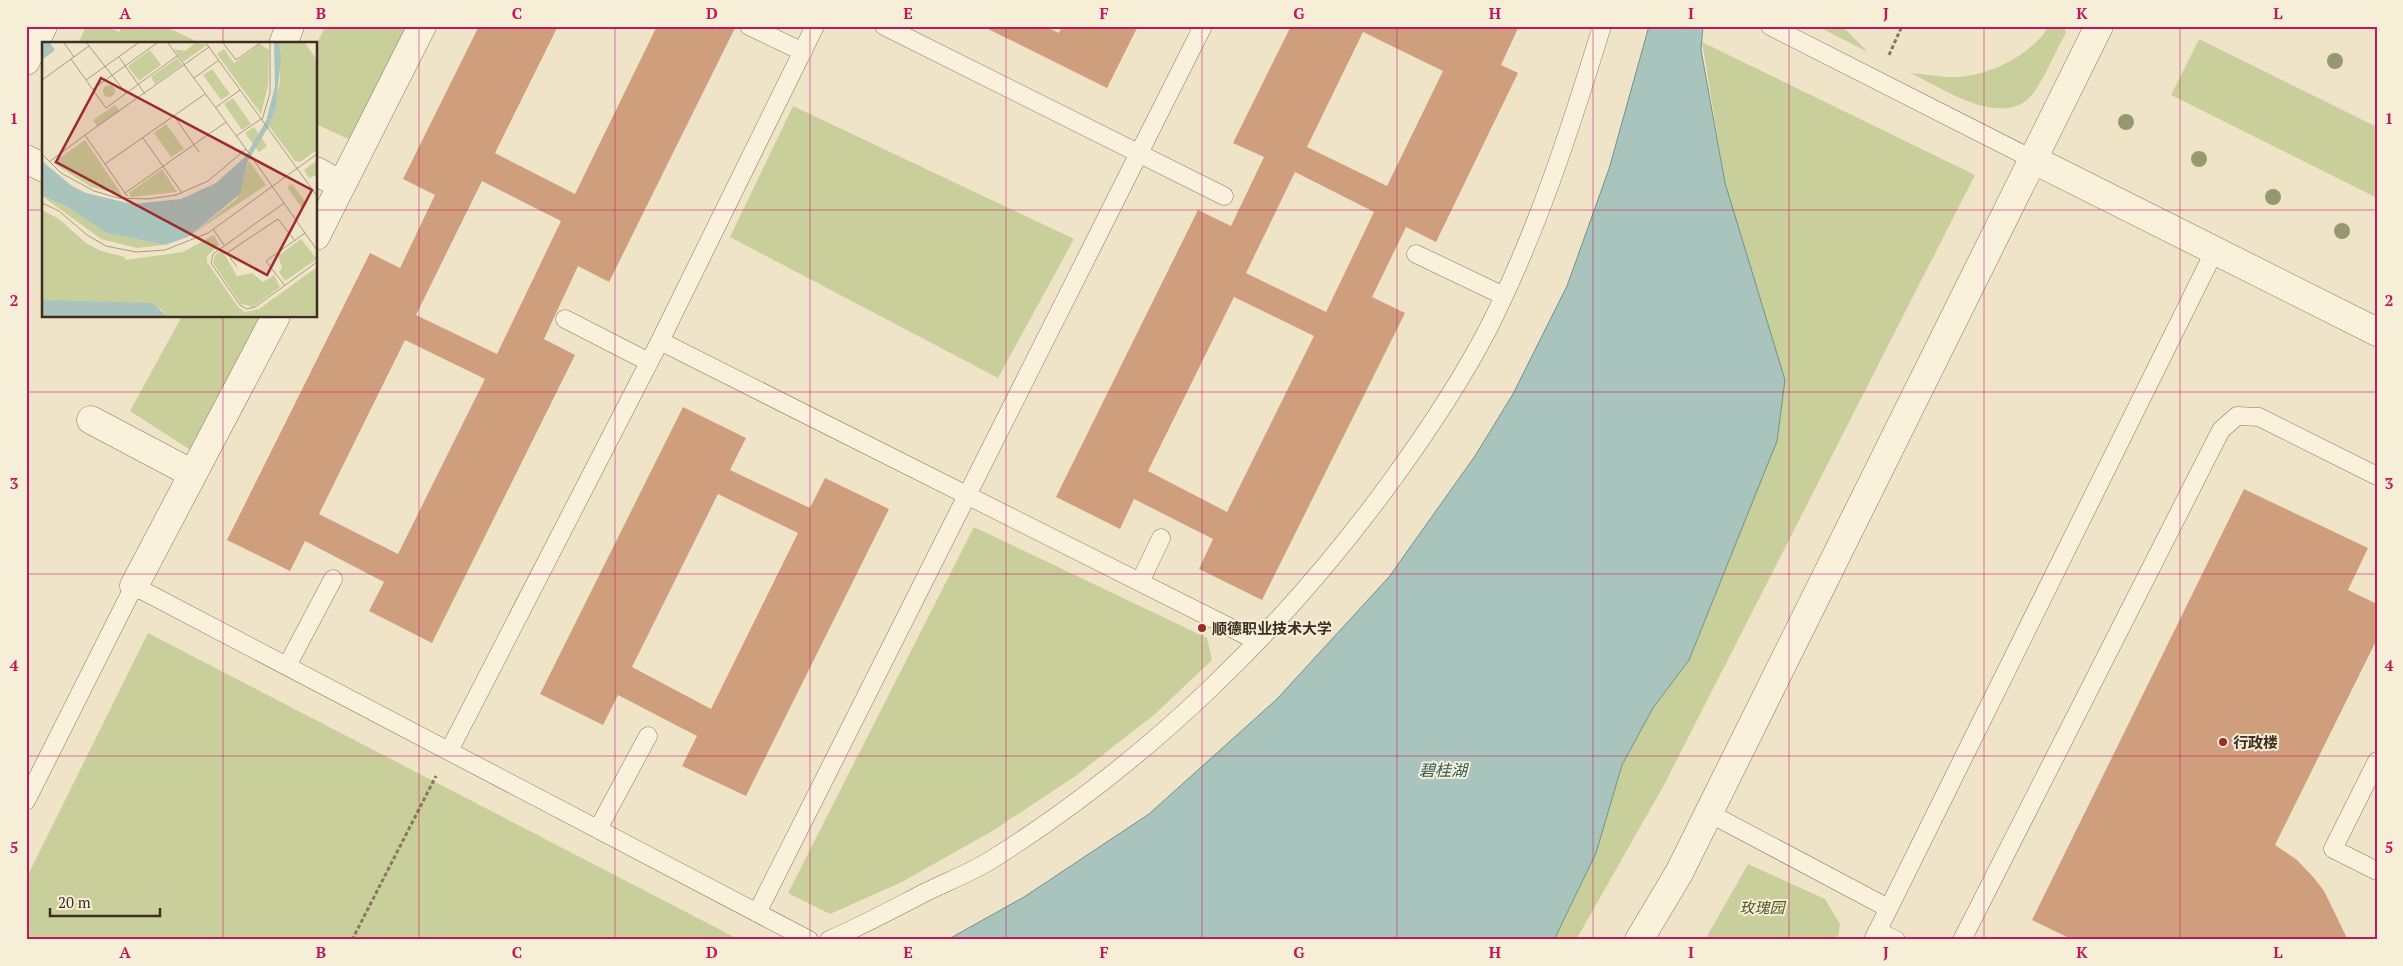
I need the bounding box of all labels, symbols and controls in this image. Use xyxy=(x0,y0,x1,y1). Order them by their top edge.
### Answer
text: A xyxy=(119,2,131,24)
text: B xyxy=(316,2,326,24)
text: C xyxy=(512,2,522,24)
text: D xyxy=(706,2,718,24)
text: E xyxy=(903,2,913,24)
text: F xyxy=(1099,2,1109,24)
text: G xyxy=(1293,2,1305,24)
text: H xyxy=(1489,2,1501,24)
text: I xyxy=(1688,2,1694,24)
text: J xyxy=(1883,2,1889,24)
text: K xyxy=(2076,2,2088,24)
text: L xyxy=(2273,2,2283,24)
inset map xyxy=(42,42,318,318)
text: 1 xyxy=(9,107,19,129)
text: 1 xyxy=(2384,107,2394,129)
text: 2 xyxy=(9,289,19,311)
text: 2 xyxy=(2384,289,2394,311)
text: 3 xyxy=(9,472,19,494)
text: 3 xyxy=(2384,472,2394,494)
place label: 顺德职业技术大学 xyxy=(1212,618,1332,638)
marker: 顺德职业技术大学 xyxy=(1196,622,1208,634)
text: 4 xyxy=(9,654,19,676)
text: 4 xyxy=(2384,654,2394,676)
place label: 行政楼 xyxy=(2233,732,2278,752)
marker: 行政楼 xyxy=(2217,736,2229,748)
water label: 碧桂湖 xyxy=(1419,759,1470,781)
text: 5 xyxy=(9,836,19,858)
text: 5 xyxy=(2384,836,2394,858)
scale bar xyxy=(50,886,160,918)
text: 20 m xyxy=(58,892,91,912)
park label: 玫瑰园 xyxy=(1739,897,1786,917)
text: A xyxy=(119,941,131,963)
text: B xyxy=(316,941,326,963)
text: C xyxy=(512,941,522,963)
text: D xyxy=(706,941,718,963)
text: E xyxy=(903,941,913,963)
text: F xyxy=(1099,941,1109,963)
text: G xyxy=(1293,941,1305,963)
text: H xyxy=(1489,941,1501,963)
text: I xyxy=(1688,941,1694,963)
text: J xyxy=(1883,941,1889,963)
text: K xyxy=(2076,941,2088,963)
text: L xyxy=(2273,941,2283,963)

